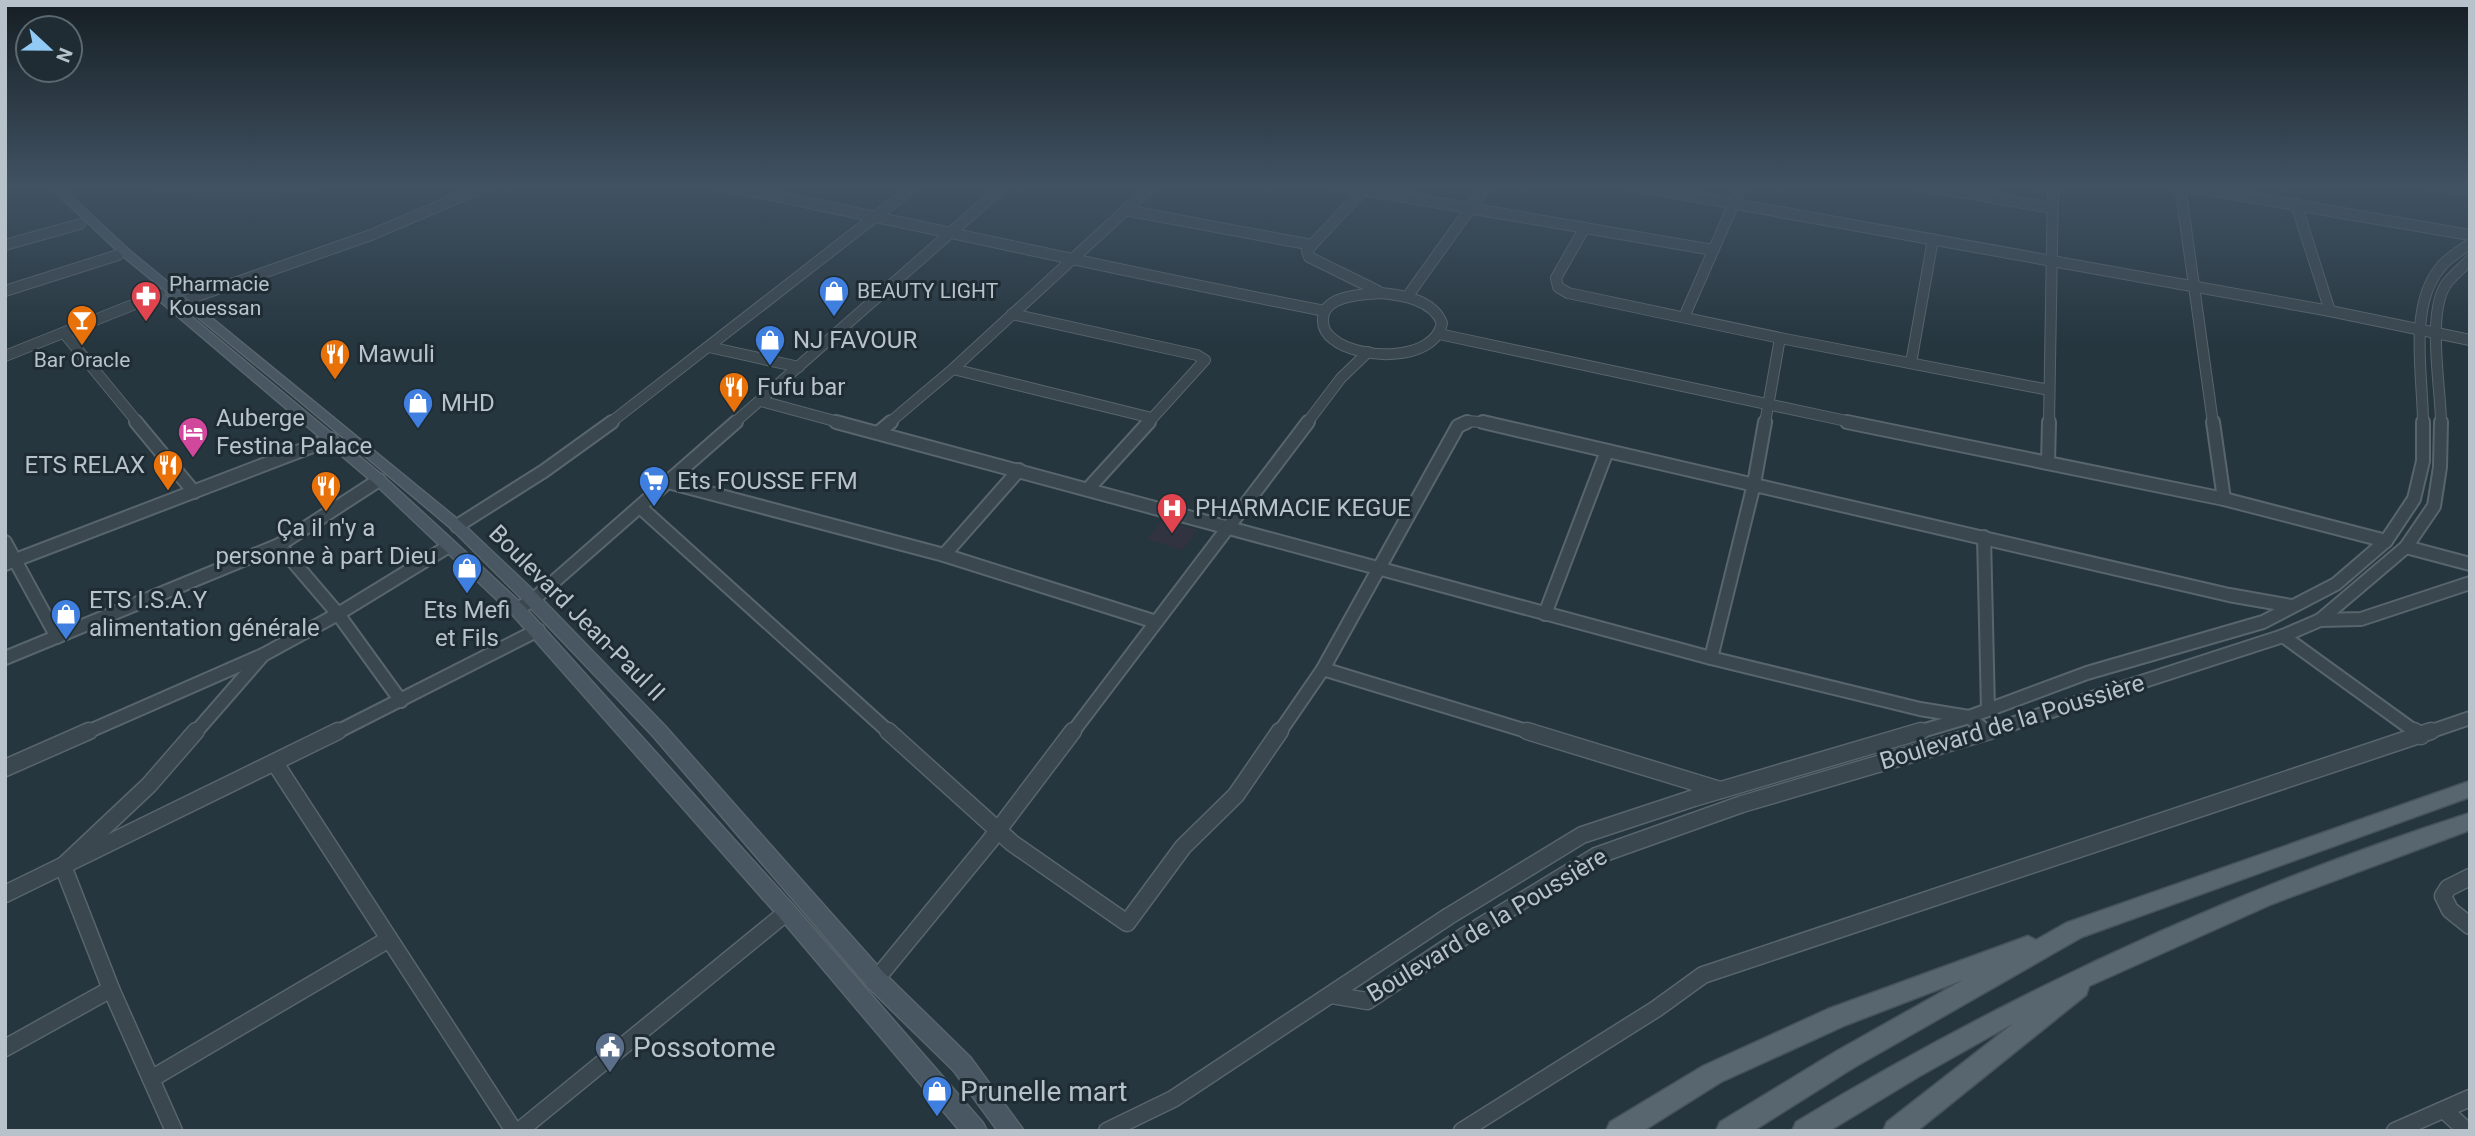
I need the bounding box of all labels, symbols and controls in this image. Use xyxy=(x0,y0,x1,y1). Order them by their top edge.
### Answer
north arrow xyxy=(14,14,84,84)
text: N xyxy=(51,45,77,66)
place label: Pharmacie Kouessan xyxy=(169,272,269,320)
shop icon: BEAUTY LIGHT xyxy=(817,274,851,318)
pharmacy icon: Pharmacie Kouessan xyxy=(129,279,163,323)
place label: BEAUTY LIGHT xyxy=(857,279,999,303)
bar icon: Bar Oracle xyxy=(65,303,99,347)
shop icon: NJ FAVOUR xyxy=(753,323,787,367)
place label: NJ FAVOUR xyxy=(793,326,917,354)
restaurant icon: Mawuli xyxy=(318,337,352,381)
place label: Mawuli xyxy=(358,340,435,368)
place label: Bar Oracle xyxy=(34,348,130,372)
restaurant icon: Fufu bar xyxy=(717,370,751,414)
place label: Fufu bar xyxy=(757,373,845,401)
shop icon: MHD xyxy=(401,386,435,430)
place label: MHD xyxy=(441,389,495,417)
place label: Auberge Festina Palace xyxy=(216,404,372,460)
hotel icon: Auberge Festina Palace xyxy=(176,415,210,459)
restaurant icon: ETS RELAX xyxy=(151,448,185,492)
place label: ETS RELAX xyxy=(25,451,145,479)
supermarket icon: Ets FOUSSE FFM xyxy=(637,464,671,508)
place label: Ets FOUSSE FFM xyxy=(677,467,858,495)
restaurant icon: Ça il n'y a personne à part Dieu xyxy=(309,469,343,513)
hospital icon: PHARMACIE KEGUE xyxy=(1155,491,1189,535)
place label: PHARMACIE KEGUE xyxy=(1195,494,1411,522)
place label: Ça il n'y a personne à part Dieu xyxy=(215,514,437,570)
street label: Boulevard Jean-Paul II xyxy=(483,519,671,707)
shop icon: Ets Mefi et Fils xyxy=(450,551,484,595)
place label: ETS I.S.A.Y alimentation générale xyxy=(89,586,320,642)
place label: Ets Mefi et Fils xyxy=(424,596,510,652)
shop icon: ETS I.S.A.Y alimentation générale xyxy=(49,597,83,641)
street label: Boulevard de la Poussière xyxy=(1876,668,2148,776)
street label: Boulevard de la Poussière xyxy=(1362,842,1612,1008)
public building icon: Possotome xyxy=(593,1030,627,1074)
place label: Possotome xyxy=(633,1031,776,1064)
shop icon: Prunelle mart xyxy=(920,1074,954,1118)
place label: Prunelle mart xyxy=(960,1075,1127,1108)

